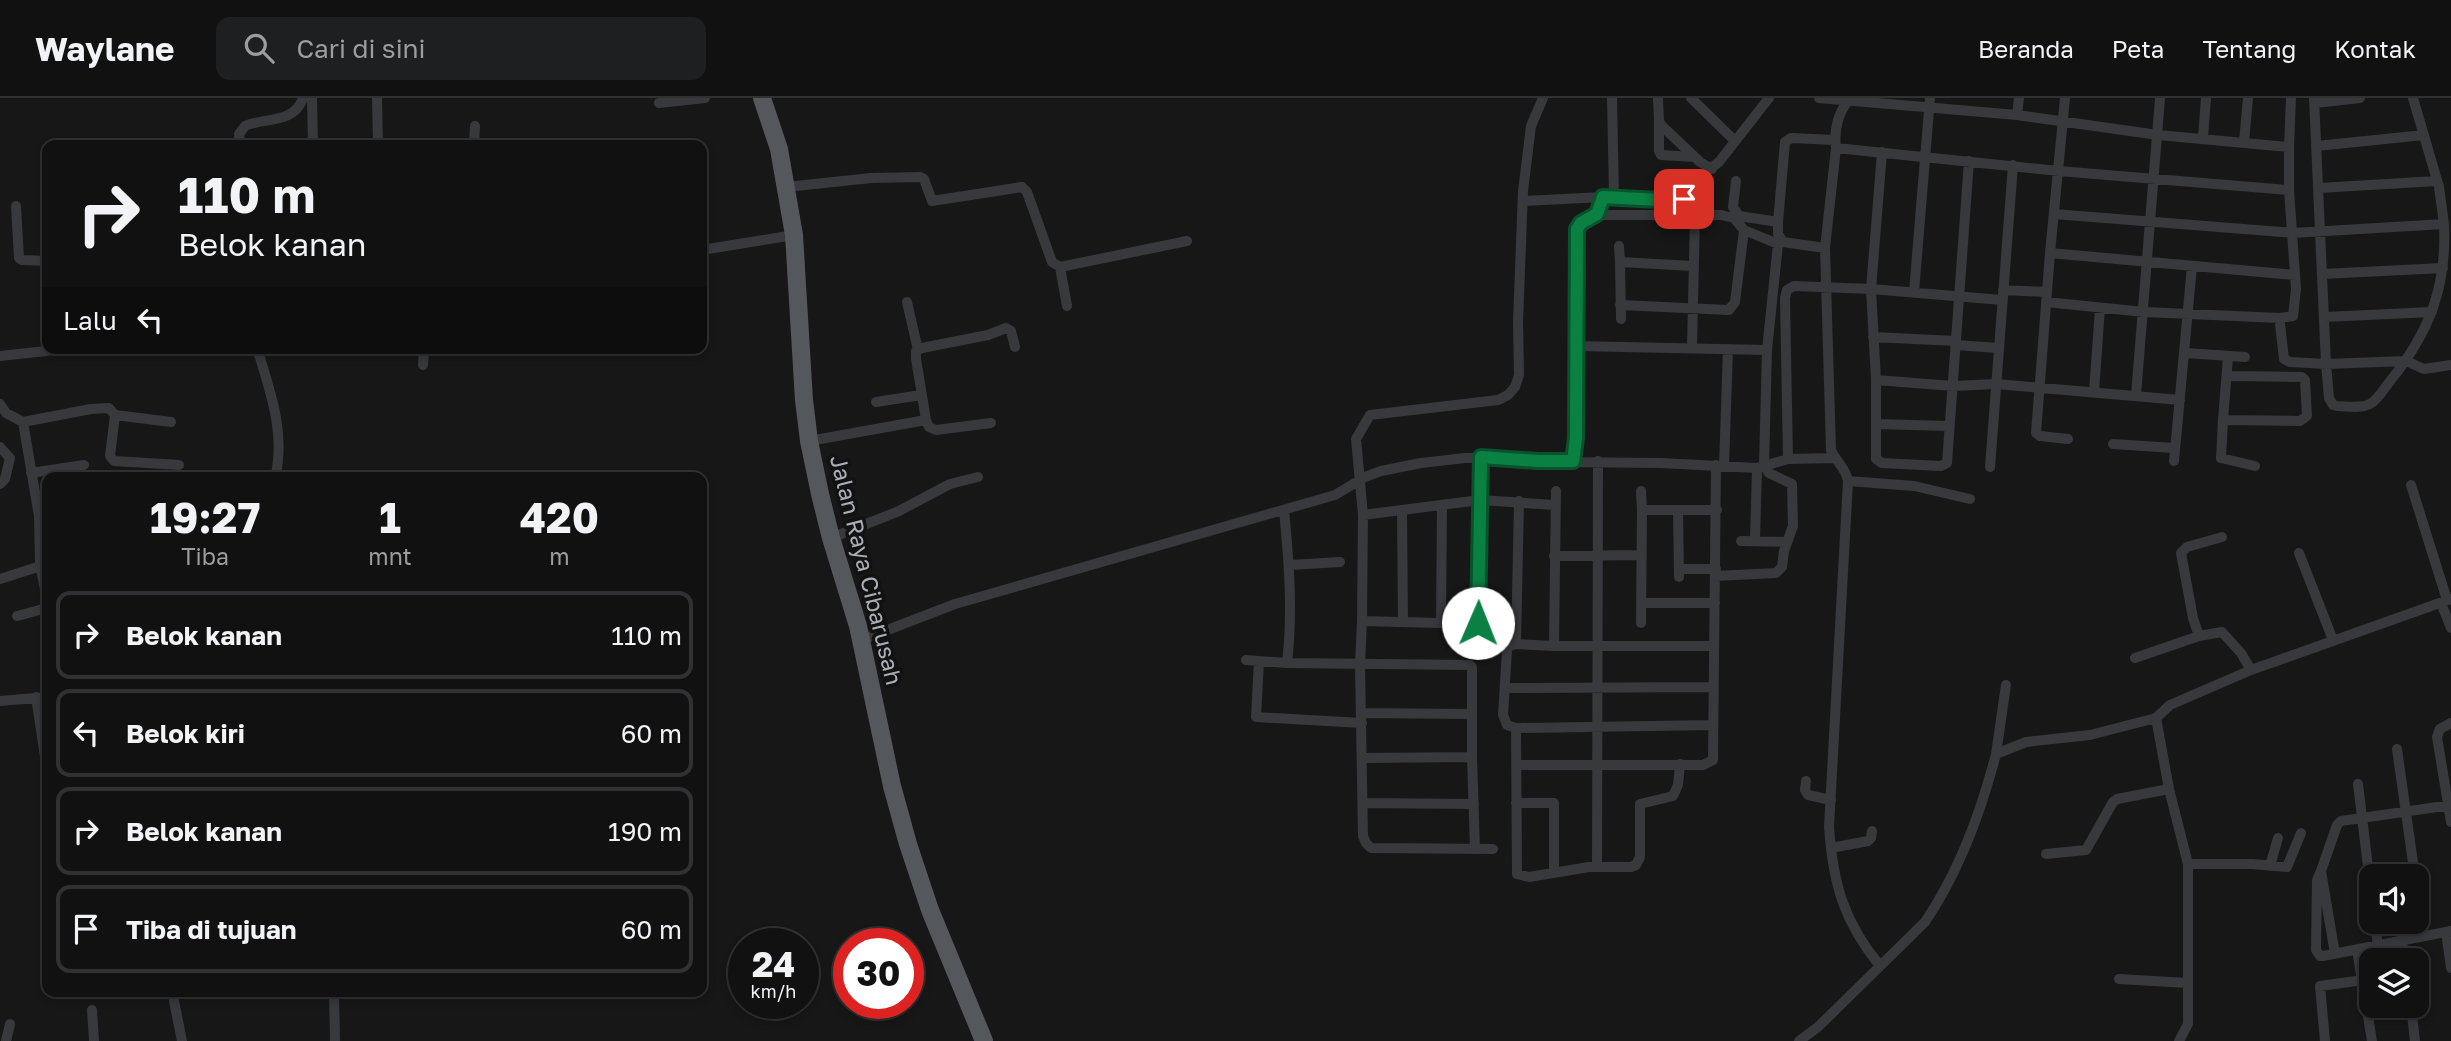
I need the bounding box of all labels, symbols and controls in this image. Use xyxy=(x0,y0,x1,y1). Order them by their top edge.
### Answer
search box xyxy=(216,17,706,80)
text: Waylane xyxy=(35,29,174,68)
icon: search xyxy=(240,29,278,67)
text: Cari di sini xyxy=(296,33,426,64)
text: Beranda xyxy=(1978,34,2074,63)
text: Peta xyxy=(2112,34,2164,63)
text: Tentang xyxy=(2202,34,2296,63)
text: Kontak xyxy=(2334,34,2416,63)
text: 110 m xyxy=(178,165,315,224)
icon: right xyxy=(63,168,154,259)
pin xyxy=(1654,169,1714,229)
icon: arrive xyxy=(1665,180,1703,218)
text: Belok kanan xyxy=(178,225,366,263)
icon: left xyxy=(131,301,169,339)
text: Lalu xyxy=(63,305,117,336)
street label: Jalan Raya Cibarusah xyxy=(825,452,909,688)
text: 19:27 xyxy=(150,492,260,542)
text: 1 xyxy=(379,492,401,542)
text: 420 xyxy=(520,492,599,542)
text: Tiba xyxy=(181,542,229,570)
text: mnt xyxy=(368,542,412,570)
text: m xyxy=(549,542,570,570)
position arrow xyxy=(1441,586,1515,660)
icon: right xyxy=(67,616,105,654)
text: Belok kanan xyxy=(126,620,282,651)
text: 110 m xyxy=(611,620,682,651)
icon: left xyxy=(67,714,105,752)
text: Belok kiri xyxy=(126,718,245,749)
text: 60 m xyxy=(621,718,682,749)
icon: right xyxy=(67,812,105,850)
text: Belok kanan xyxy=(126,816,282,847)
text: 190 m xyxy=(608,816,682,847)
map controls xyxy=(2359,864,2429,1018)
button: sound xyxy=(2359,864,2429,934)
icon: arrive xyxy=(67,910,105,948)
text: Tiba di tujuan xyxy=(126,914,296,945)
text: 60 m xyxy=(621,914,682,945)
speed limit sign: 30 xyxy=(833,928,924,1019)
text: 24 xyxy=(752,943,795,985)
button: layers xyxy=(2359,948,2429,1018)
text: km/h xyxy=(751,980,796,1002)

